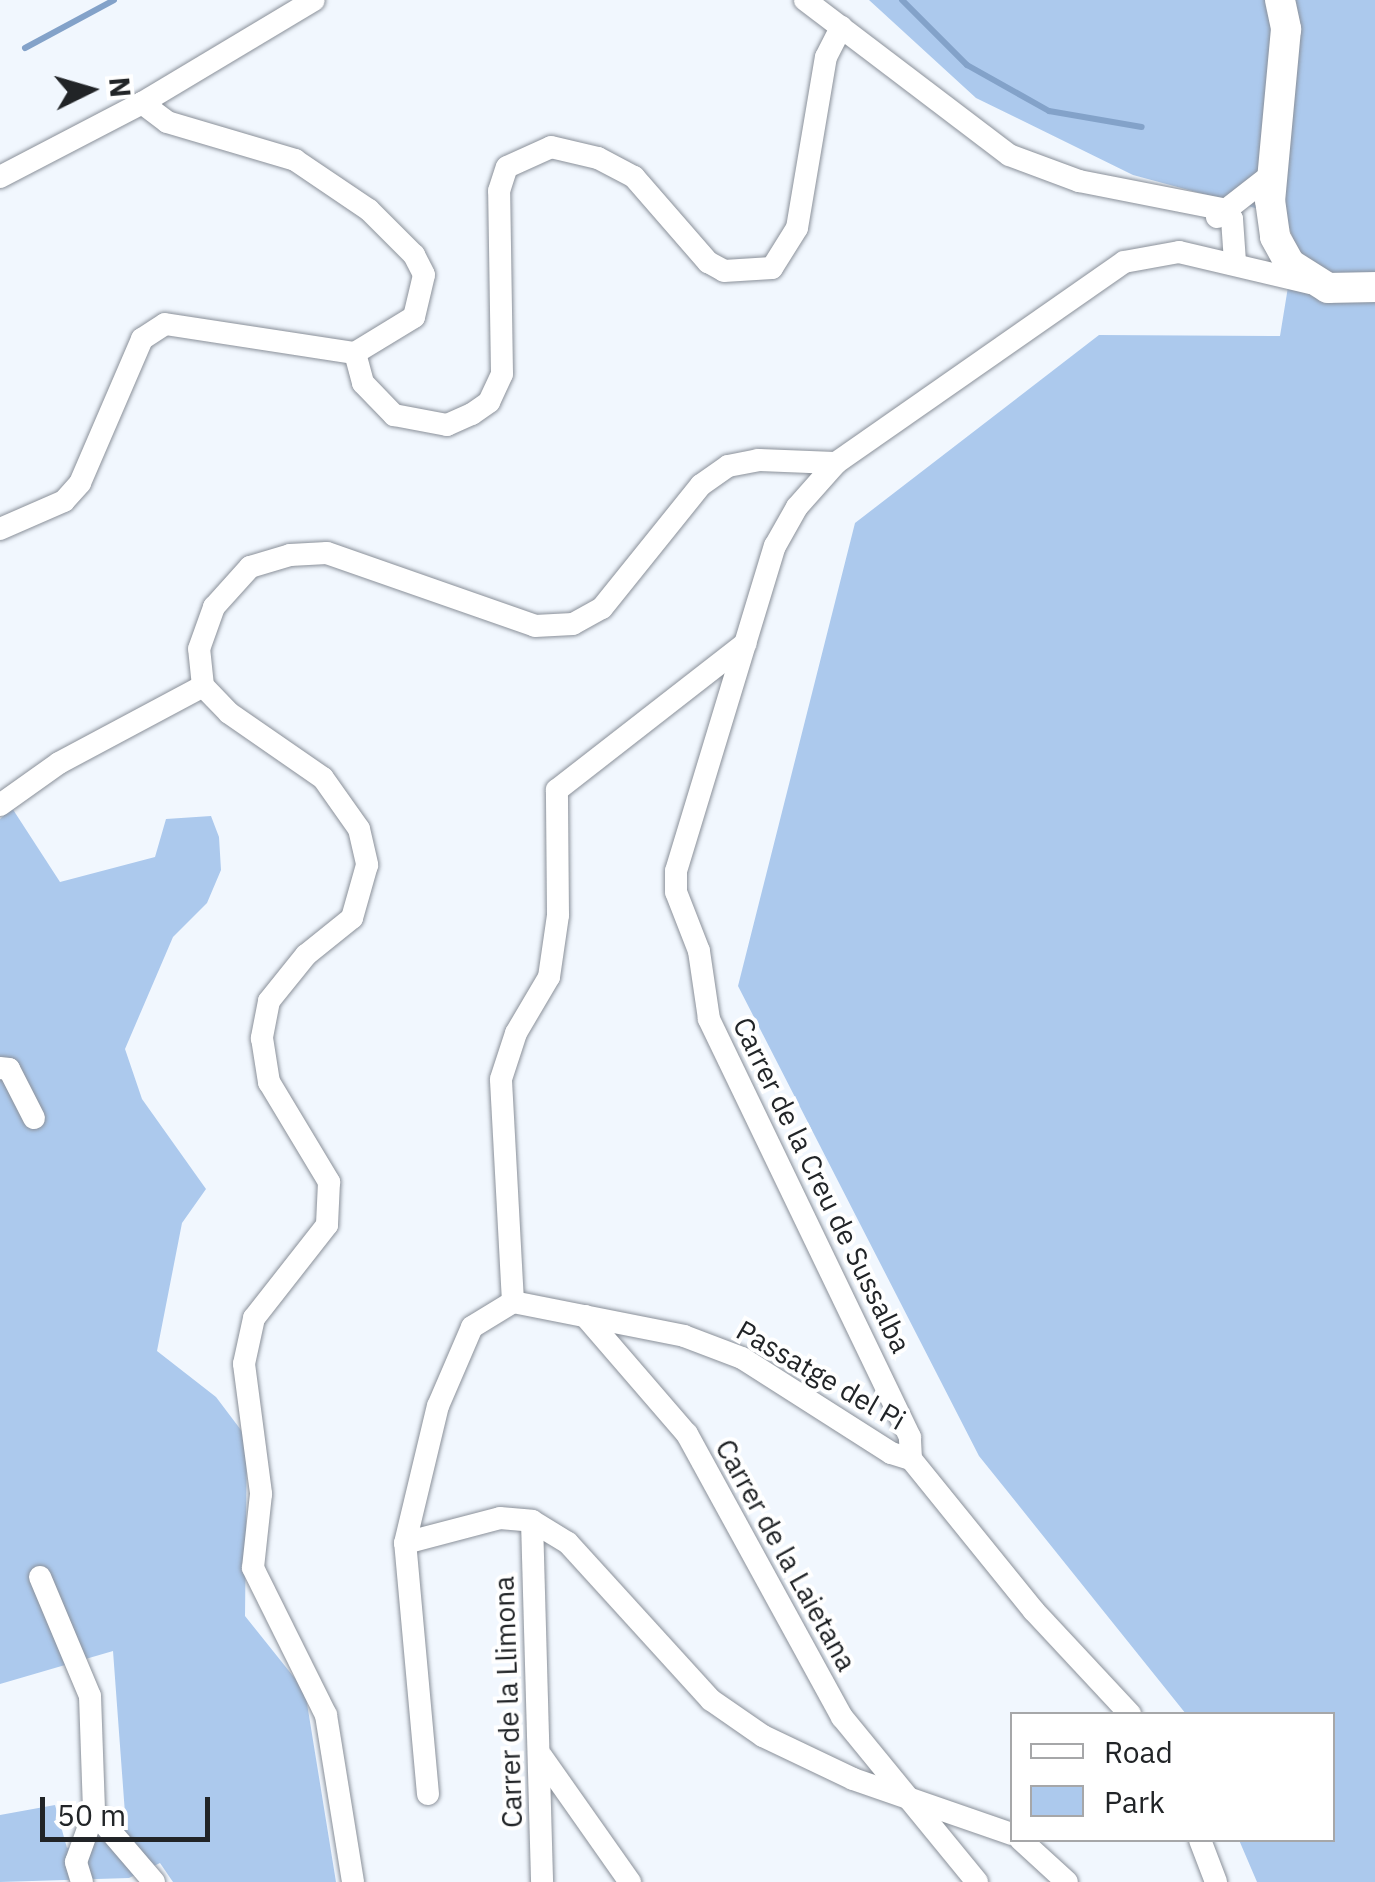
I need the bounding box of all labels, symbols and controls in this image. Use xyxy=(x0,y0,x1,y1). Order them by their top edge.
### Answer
north arrow xyxy=(40,40,140,140)
text: N xyxy=(101,76,140,99)
street label: Carrer de la Creu de Sussalba xyxy=(726,1012,918,1358)
street label: Passatge del Pi xyxy=(730,1313,912,1437)
street label: Carrer de la Laietana xyxy=(708,1433,864,1677)
street label: Carrer de la Llimona xyxy=(487,1575,529,1829)
legend xyxy=(1010,1712,1335,1842)
text: Road xyxy=(1104,1732,1173,1771)
scale bar xyxy=(45,1777,215,1839)
text: Park xyxy=(1104,1782,1165,1821)
text: 50 m xyxy=(57,1795,126,1834)

